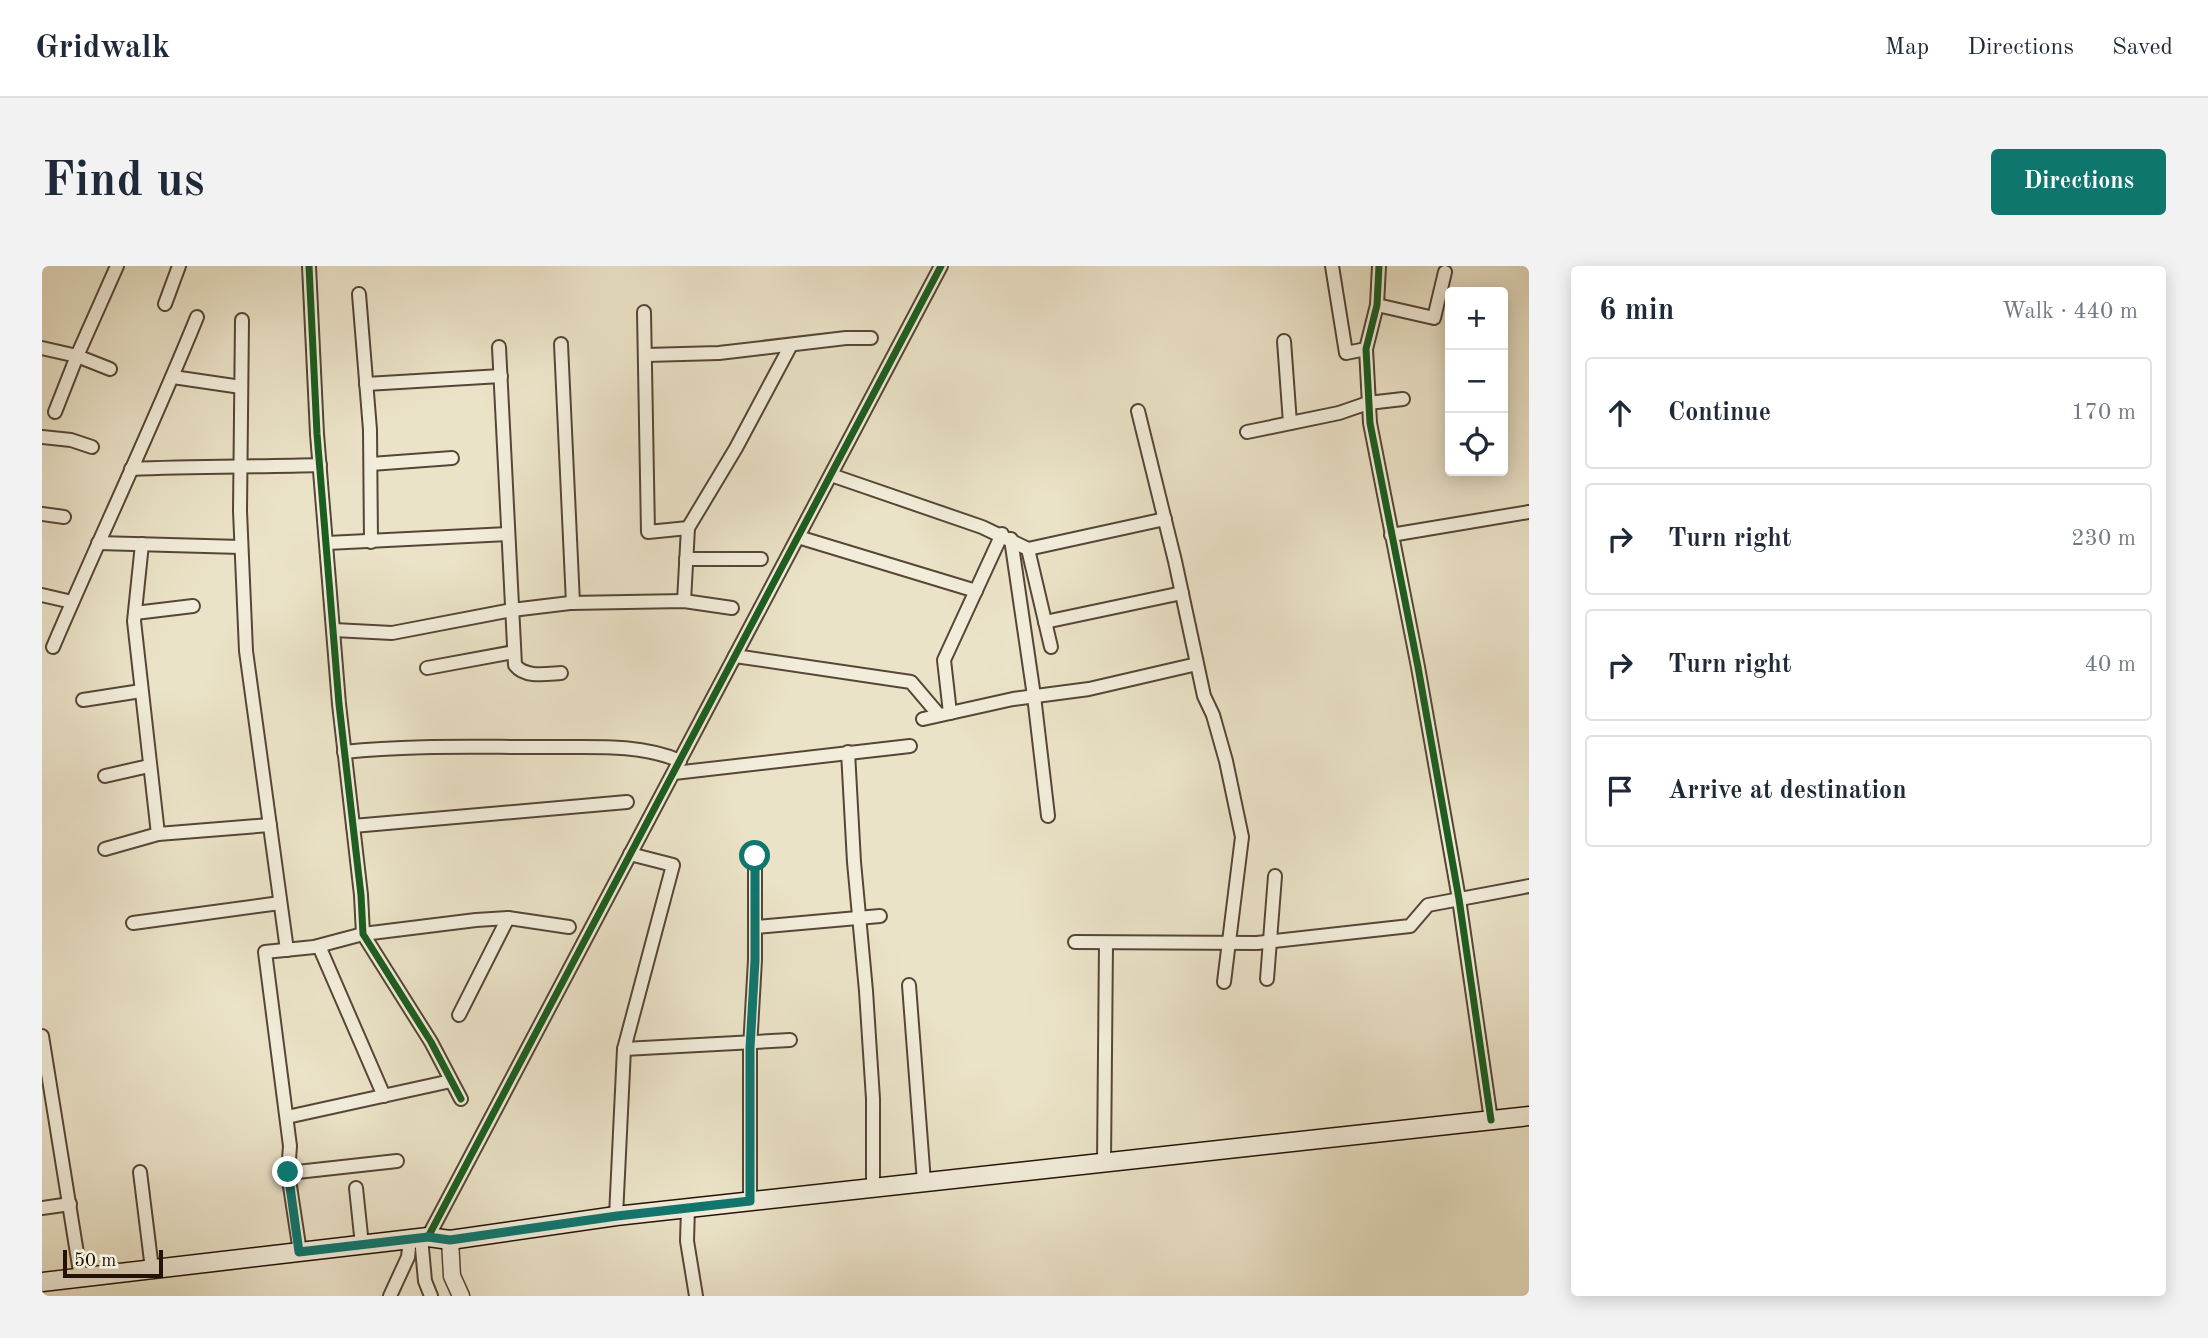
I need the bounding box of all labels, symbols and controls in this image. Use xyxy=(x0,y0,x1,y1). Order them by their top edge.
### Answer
text: Gridwalk xyxy=(35,32,170,65)
text: Map xyxy=(1885,36,1929,60)
text: Directions xyxy=(1967,36,2074,60)
text: Saved xyxy=(2112,36,2173,60)
button: Directions xyxy=(1991,149,2166,215)
text: Find us xyxy=(42,158,205,207)
map controls xyxy=(1445,287,1508,476)
button: + xyxy=(1445,287,1508,350)
text: 6 min xyxy=(1599,296,1674,326)
text: Walk · 440 m xyxy=(2002,300,2138,323)
button: − xyxy=(1445,350,1508,413)
icon: ahead xyxy=(1601,394,1639,432)
text: Continue xyxy=(1668,400,1771,426)
text: 170 m xyxy=(2071,401,2136,424)
button: locate xyxy=(1445,413,1508,476)
icon: right xyxy=(1601,520,1639,558)
text: Turn right xyxy=(1668,526,1791,552)
text: 230 m xyxy=(2071,527,2136,550)
icon: right xyxy=(1601,646,1639,684)
text: Turn right xyxy=(1668,652,1791,678)
text: 40 m xyxy=(2085,653,2136,676)
icon: arrive xyxy=(1601,772,1639,810)
text: Arrive at destination xyxy=(1668,778,1907,804)
route start xyxy=(739,840,770,871)
route end xyxy=(272,1156,303,1187)
scale bar xyxy=(63,1247,163,1279)
text: 50 m xyxy=(74,1252,116,1271)

